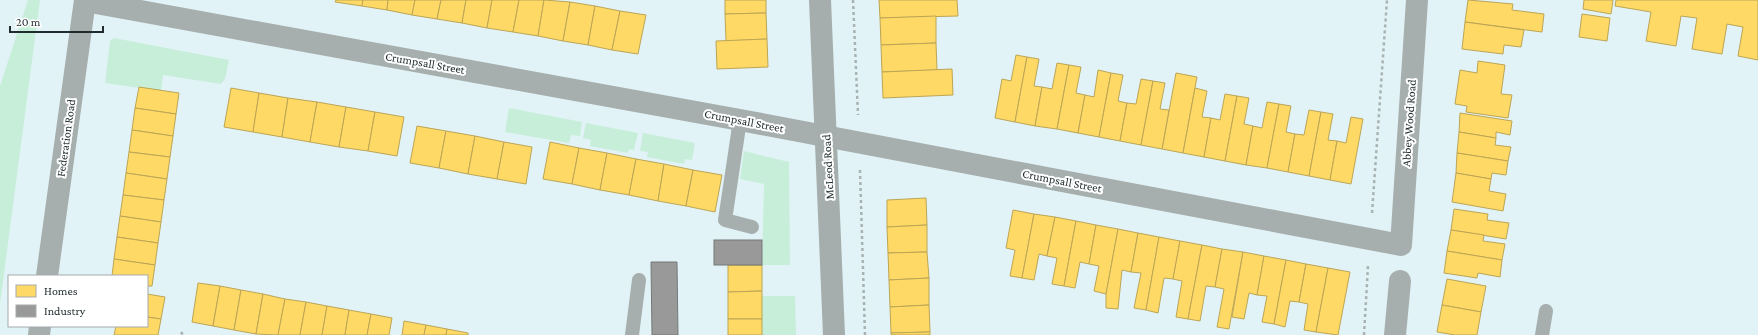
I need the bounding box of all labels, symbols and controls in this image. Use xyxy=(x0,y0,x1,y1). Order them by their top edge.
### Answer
scale bar xyxy=(10,8,103,34)
text: 20 m xyxy=(16,15,41,29)
street label: Crumpsall Street xyxy=(384,49,467,77)
street label: Abbey Wood Road xyxy=(1399,78,1419,167)
street label: Federation Road xyxy=(54,98,78,178)
street label: Crumpsall Street xyxy=(703,106,786,136)
street label: McLeod Road xyxy=(819,133,837,200)
street label: Crumpsall Street xyxy=(1021,166,1104,196)
legend xyxy=(8,275,148,327)
text: Homes xyxy=(44,284,78,298)
text: Industry xyxy=(44,304,86,318)

